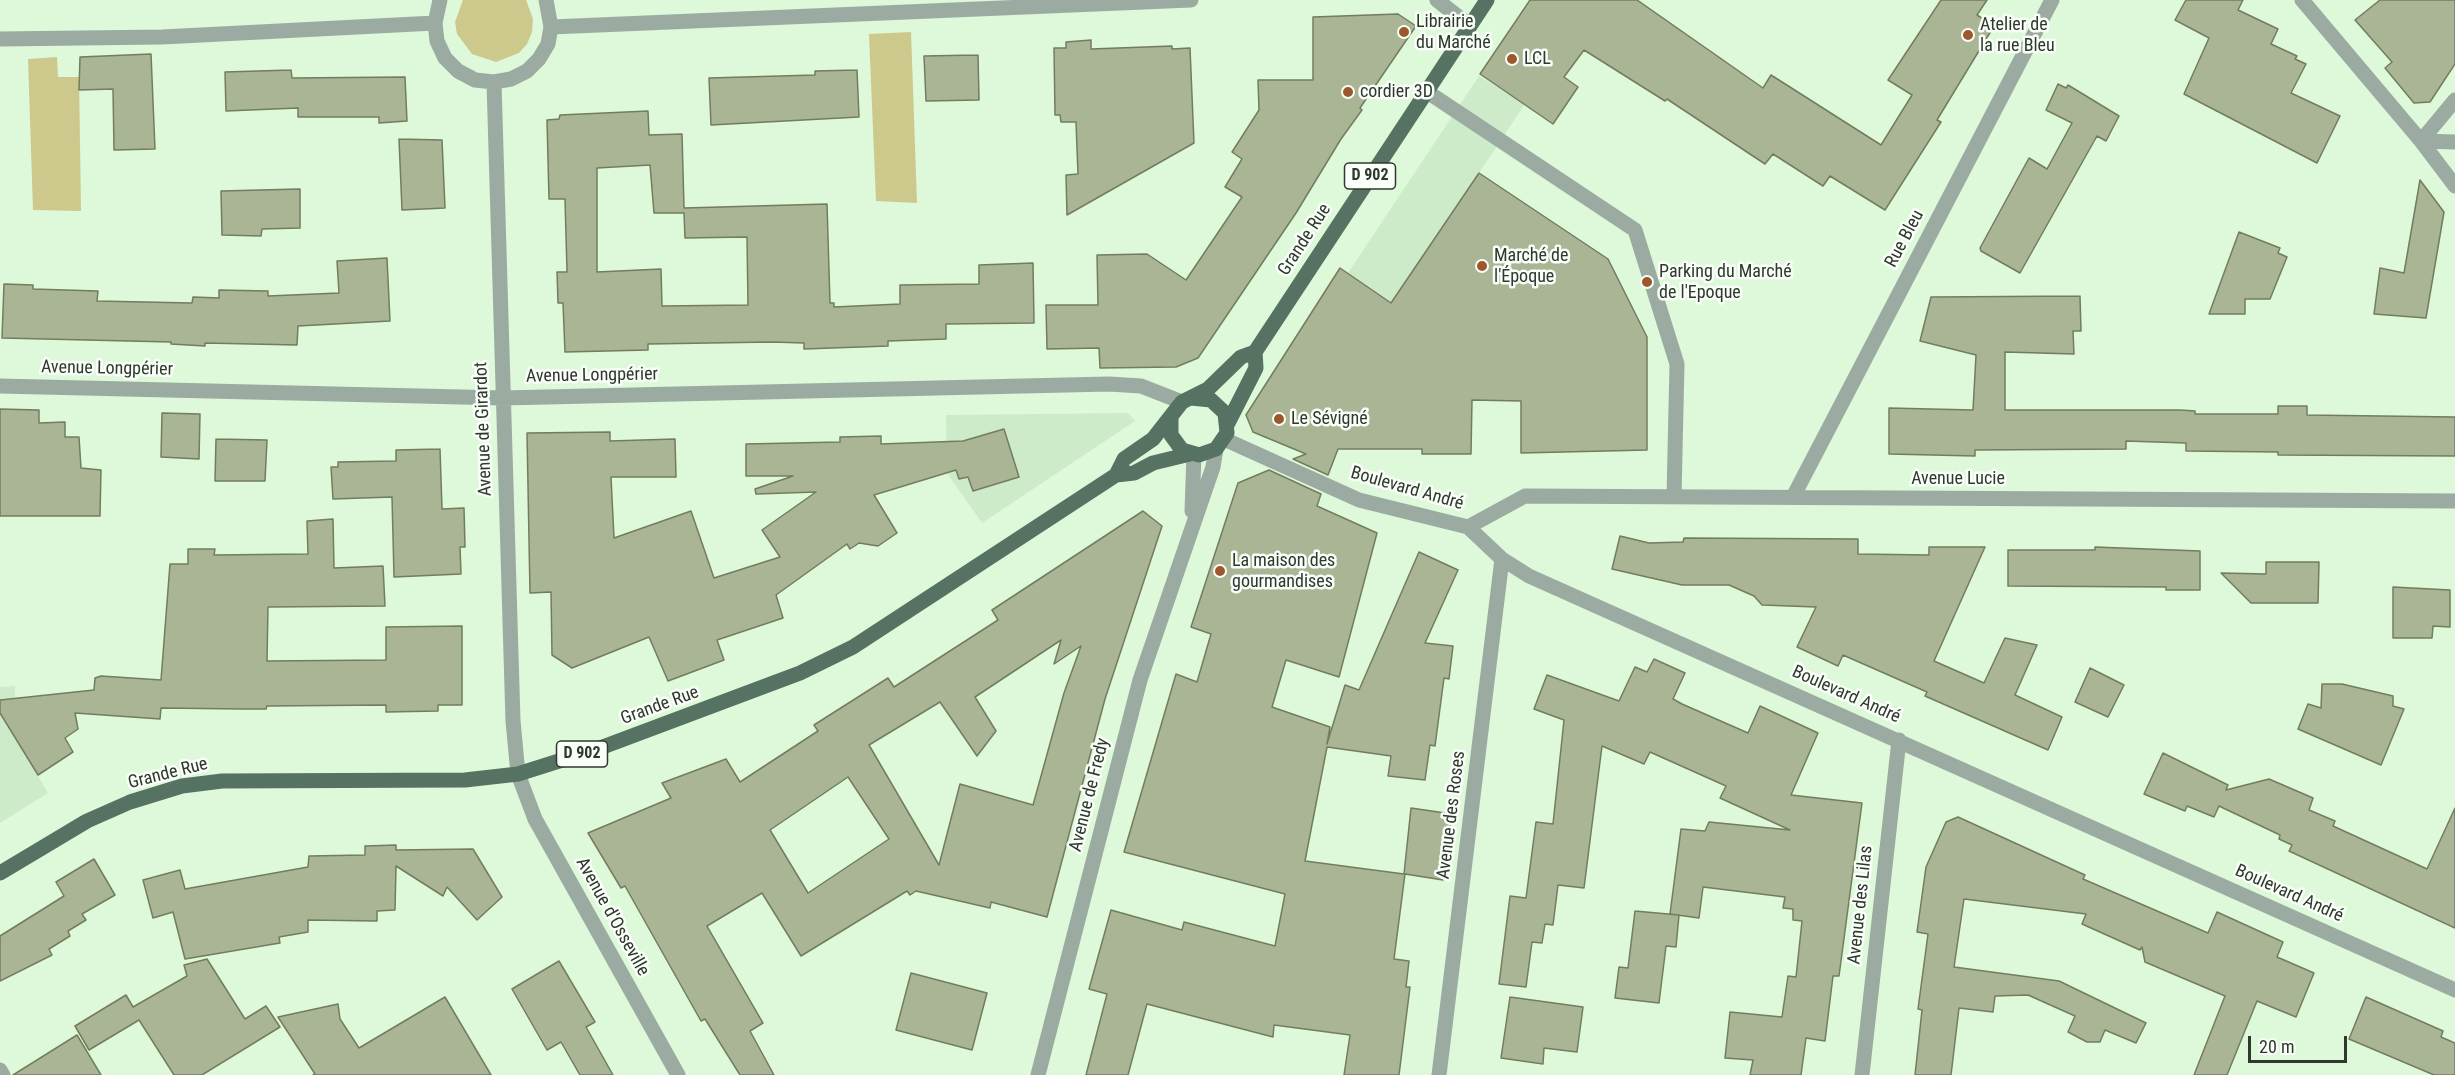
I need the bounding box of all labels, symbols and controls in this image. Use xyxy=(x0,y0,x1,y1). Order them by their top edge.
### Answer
place label: Librairie du Marché xyxy=(1416,11,1491,54)
place label: Atelier de la rue Bleu xyxy=(1980,14,2055,57)
marker: Librairie du Marché xyxy=(1397,25,1411,39)
marker: Atelier de la rue Bleu xyxy=(1961,28,1975,42)
place label: LCL xyxy=(1524,48,1551,70)
marker: LCL xyxy=(1505,52,1519,66)
place label: cordier 3D xyxy=(1360,81,1433,103)
marker: cordier 3D xyxy=(1341,85,1355,99)
road number: D 902 xyxy=(1344,163,1396,189)
street label: Grande Rue xyxy=(1274,200,1336,280)
street label: Rue Bleu xyxy=(1881,207,1929,271)
place label: Marché de l'Époque xyxy=(1494,245,1568,288)
marker: Marché de l'Époque xyxy=(1475,259,1489,273)
place label: Parking du Marché de l'Epoque xyxy=(1659,261,1792,304)
marker: Parking du Marché de l'Epoque xyxy=(1640,275,1654,289)
street label: Avenue Longpérier xyxy=(41,357,173,381)
street label: Avenue de Girardot xyxy=(471,361,497,497)
street label: Avenue Longpérier xyxy=(526,364,658,388)
place label: Le Sévigné xyxy=(1291,408,1368,430)
marker: Le Sévigné xyxy=(1272,412,1286,426)
street label: Boulevard André xyxy=(1348,463,1466,515)
street label: Avenue Lucie xyxy=(1911,468,2005,490)
place label: La maison des gourmandises xyxy=(1232,550,1335,592)
marker: La maison des gourmandises xyxy=(1213,564,1227,578)
street label: Boulevard André xyxy=(1788,661,1904,729)
street label: Grande Rue xyxy=(618,682,702,730)
street label: Avenue de Fredy xyxy=(1065,736,1115,854)
road number: D 902 xyxy=(556,741,608,767)
street label: Avenue des Roses xyxy=(1433,750,1471,880)
street label: Grande Rue xyxy=(126,754,210,794)
street label: Avenue des Lilas xyxy=(1844,845,1878,965)
street label: Avenue d'Osseville xyxy=(571,854,653,980)
street label: Boulevard André xyxy=(2231,860,2347,928)
scale bar xyxy=(2251,1024,2350,1062)
text: 20 m xyxy=(2259,1036,2294,1057)

